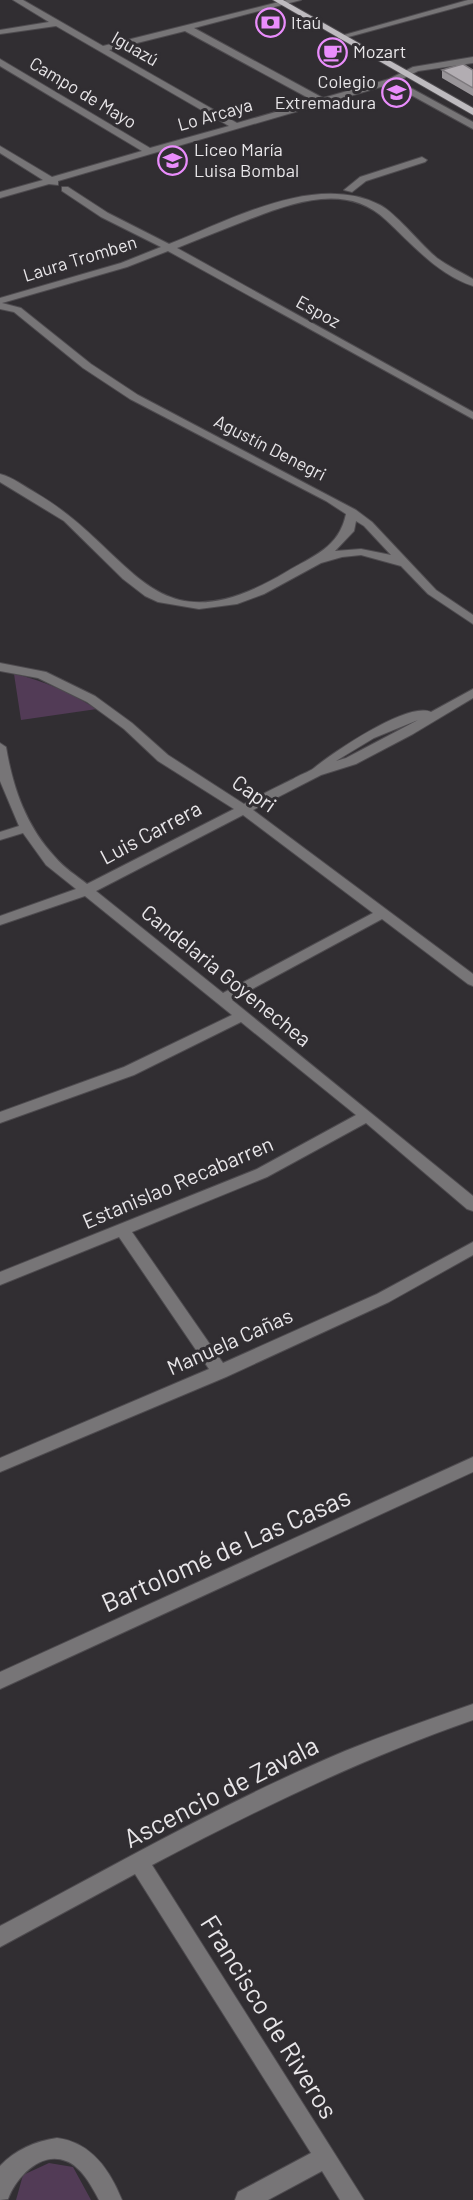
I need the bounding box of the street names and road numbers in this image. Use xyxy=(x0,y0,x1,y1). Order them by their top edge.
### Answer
street label: Iguazú xyxy=(108,26,163,70)
street label: Campo de Mayo xyxy=(26,52,141,133)
street label: Lo Arcaya xyxy=(175,93,255,135)
street label: Laura Tromben xyxy=(20,230,139,286)
street label: Espoz xyxy=(293,290,344,332)
street label: Agustín Denegri xyxy=(211,409,330,485)
street label: Capri xyxy=(228,769,282,817)
street label: Luis Carrera xyxy=(95,795,205,869)
street label: Candelaria Goyenechea xyxy=(137,899,317,1051)
street label: Estanislao Recabarren xyxy=(78,1130,276,1233)
street label: Manuela Cañas xyxy=(163,1302,296,1379)
street label: Bartolomé de Las Casas xyxy=(96,1480,355,1618)
street label: Ascencio de Zavala xyxy=(118,1728,323,1853)
street label: Francisco de Riveros xyxy=(195,1909,345,2124)

